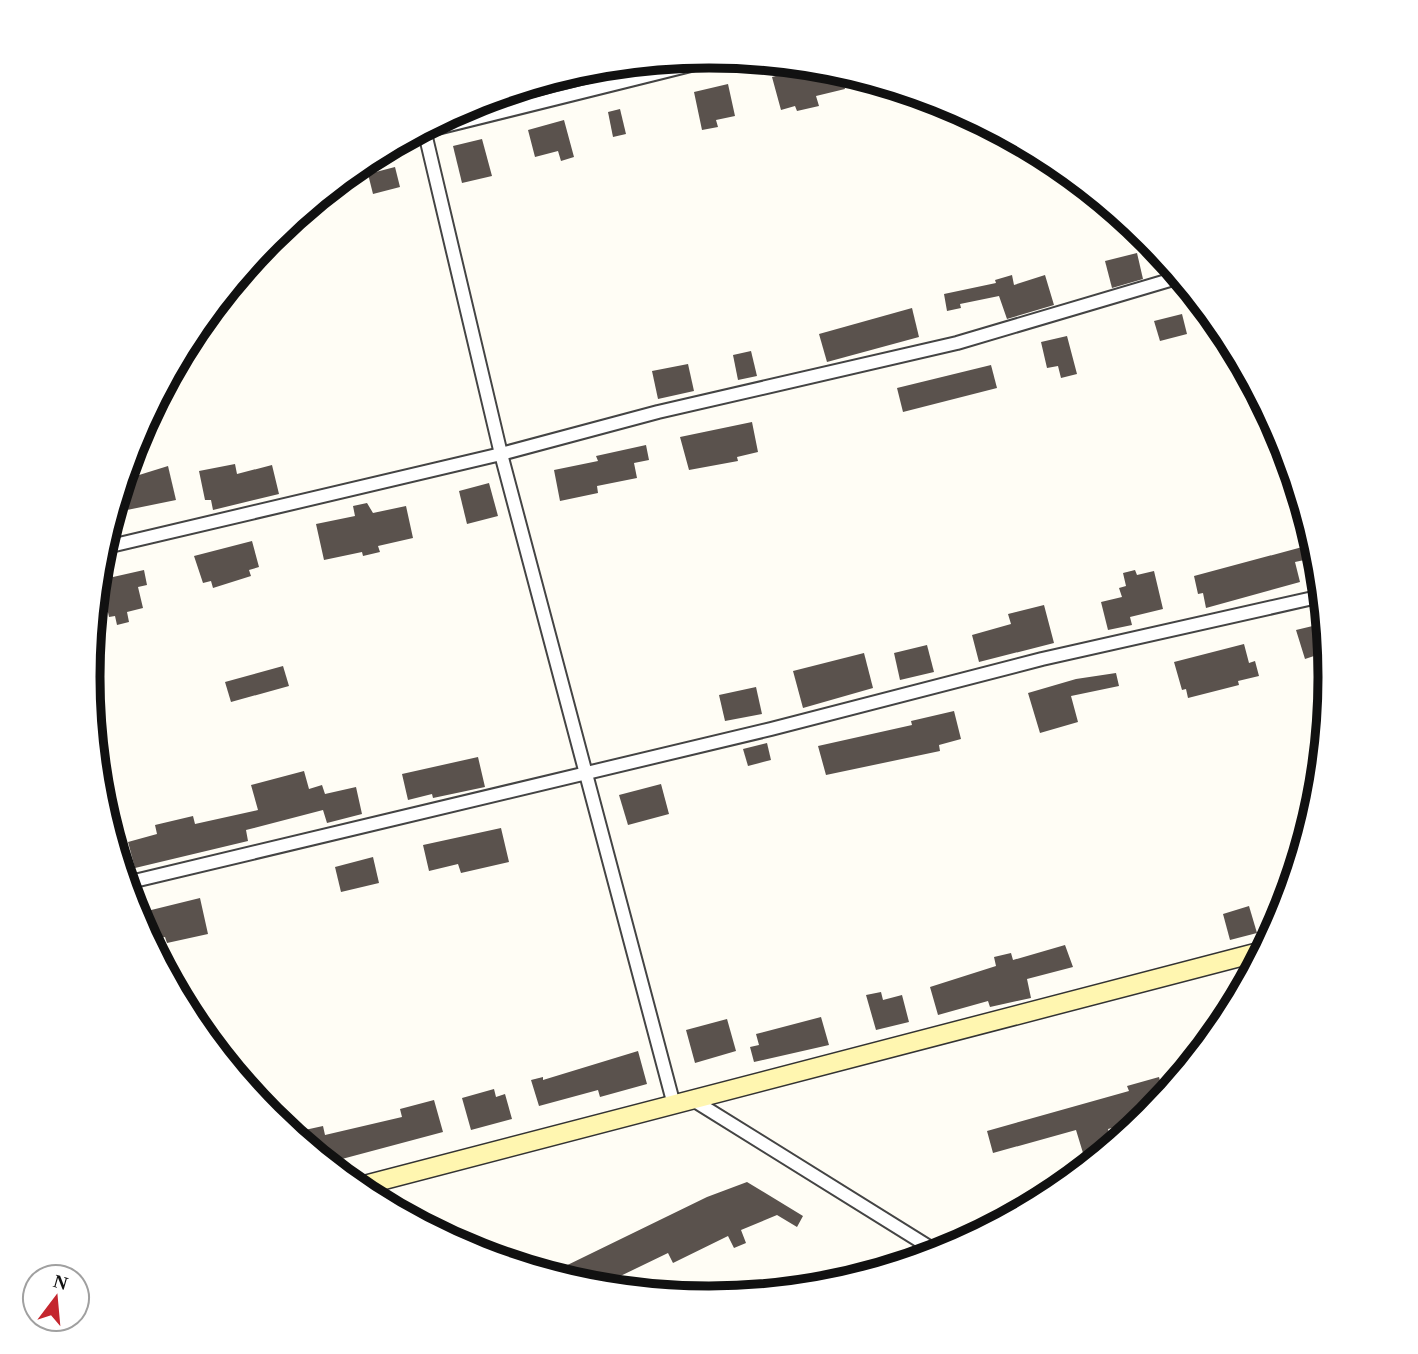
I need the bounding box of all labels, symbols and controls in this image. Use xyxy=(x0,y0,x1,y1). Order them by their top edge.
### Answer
north arrow xyxy=(21,1263,91,1333)
text: N xyxy=(51,1270,70,1294)

